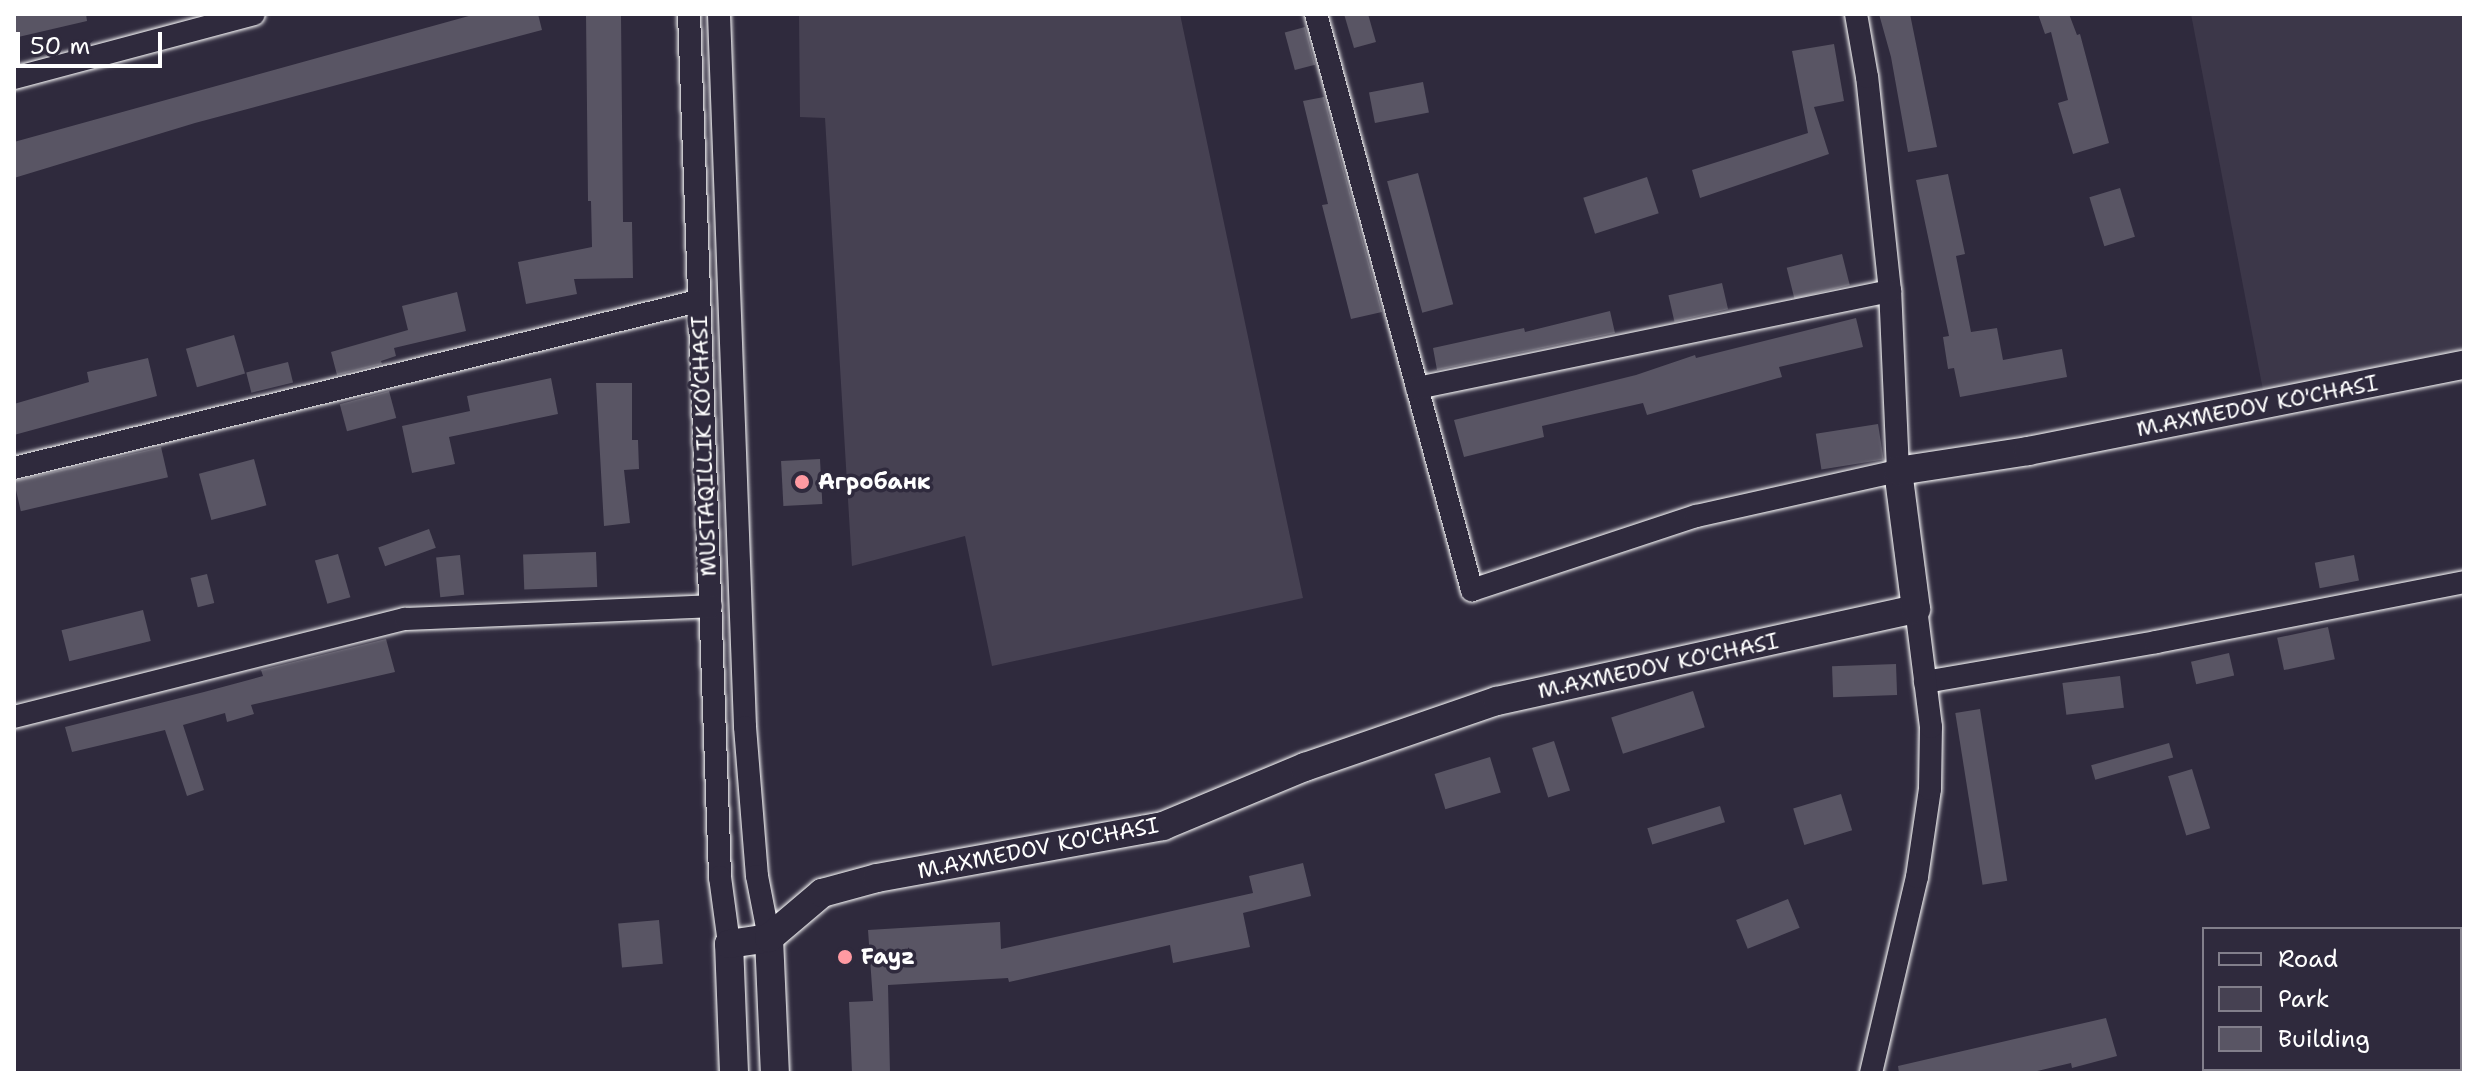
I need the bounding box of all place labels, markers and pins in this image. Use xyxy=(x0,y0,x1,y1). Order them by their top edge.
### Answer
place label: Агробанк xyxy=(818,469,930,495)
marker: Агробанк xyxy=(793,473,811,491)
place label: Fayz xyxy=(861,944,915,970)
marker: Fayz xyxy=(836,948,854,966)

